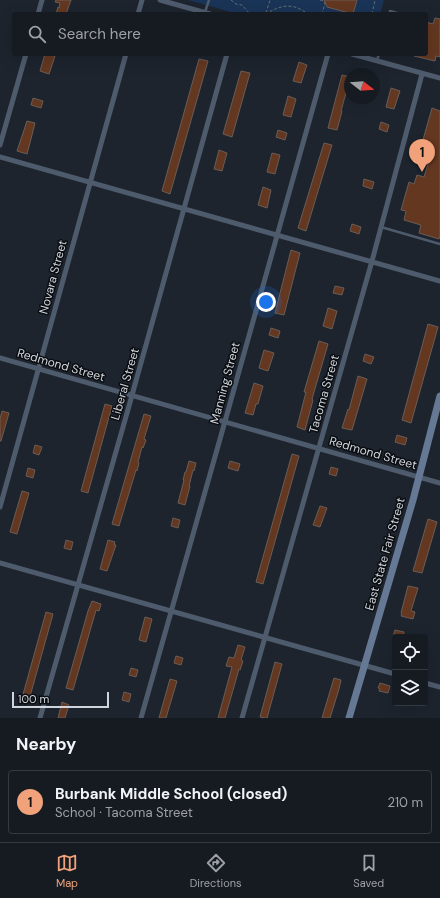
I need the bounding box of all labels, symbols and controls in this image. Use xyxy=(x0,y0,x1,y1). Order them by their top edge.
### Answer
search box xyxy=(12,12,428,56)
icon: search xyxy=(26,23,48,45)
text: Search here xyxy=(58,24,141,44)
north arrow xyxy=(344,68,380,104)
pin: 1 xyxy=(409,139,435,172)
street label: Novara Street xyxy=(35,238,71,316)
your location xyxy=(256,292,276,312)
street label: Manning Street xyxy=(206,340,244,426)
street label: Redmond Street xyxy=(15,345,107,385)
street label: Liberal Street xyxy=(107,346,143,422)
street label: Tacoma Street xyxy=(305,353,343,435)
street label: Redmond Street xyxy=(327,433,419,473)
street label: East State Fair Street xyxy=(361,495,409,612)
map controls xyxy=(392,634,428,706)
button: locate xyxy=(392,634,428,670)
button: layers xyxy=(392,670,428,706)
scale bar xyxy=(12,690,109,709)
text: 100 m xyxy=(18,692,49,706)
text: Nearby xyxy=(16,733,76,755)
text: Burbank Middle School (closed) xyxy=(55,784,287,804)
text: 1 xyxy=(28,794,32,811)
text: 210 m xyxy=(388,794,423,811)
text: School · Tacoma Street xyxy=(55,804,193,821)
tab: Map xyxy=(56,852,78,890)
tab: Directions xyxy=(190,852,242,890)
tab: Saved xyxy=(353,852,384,890)

